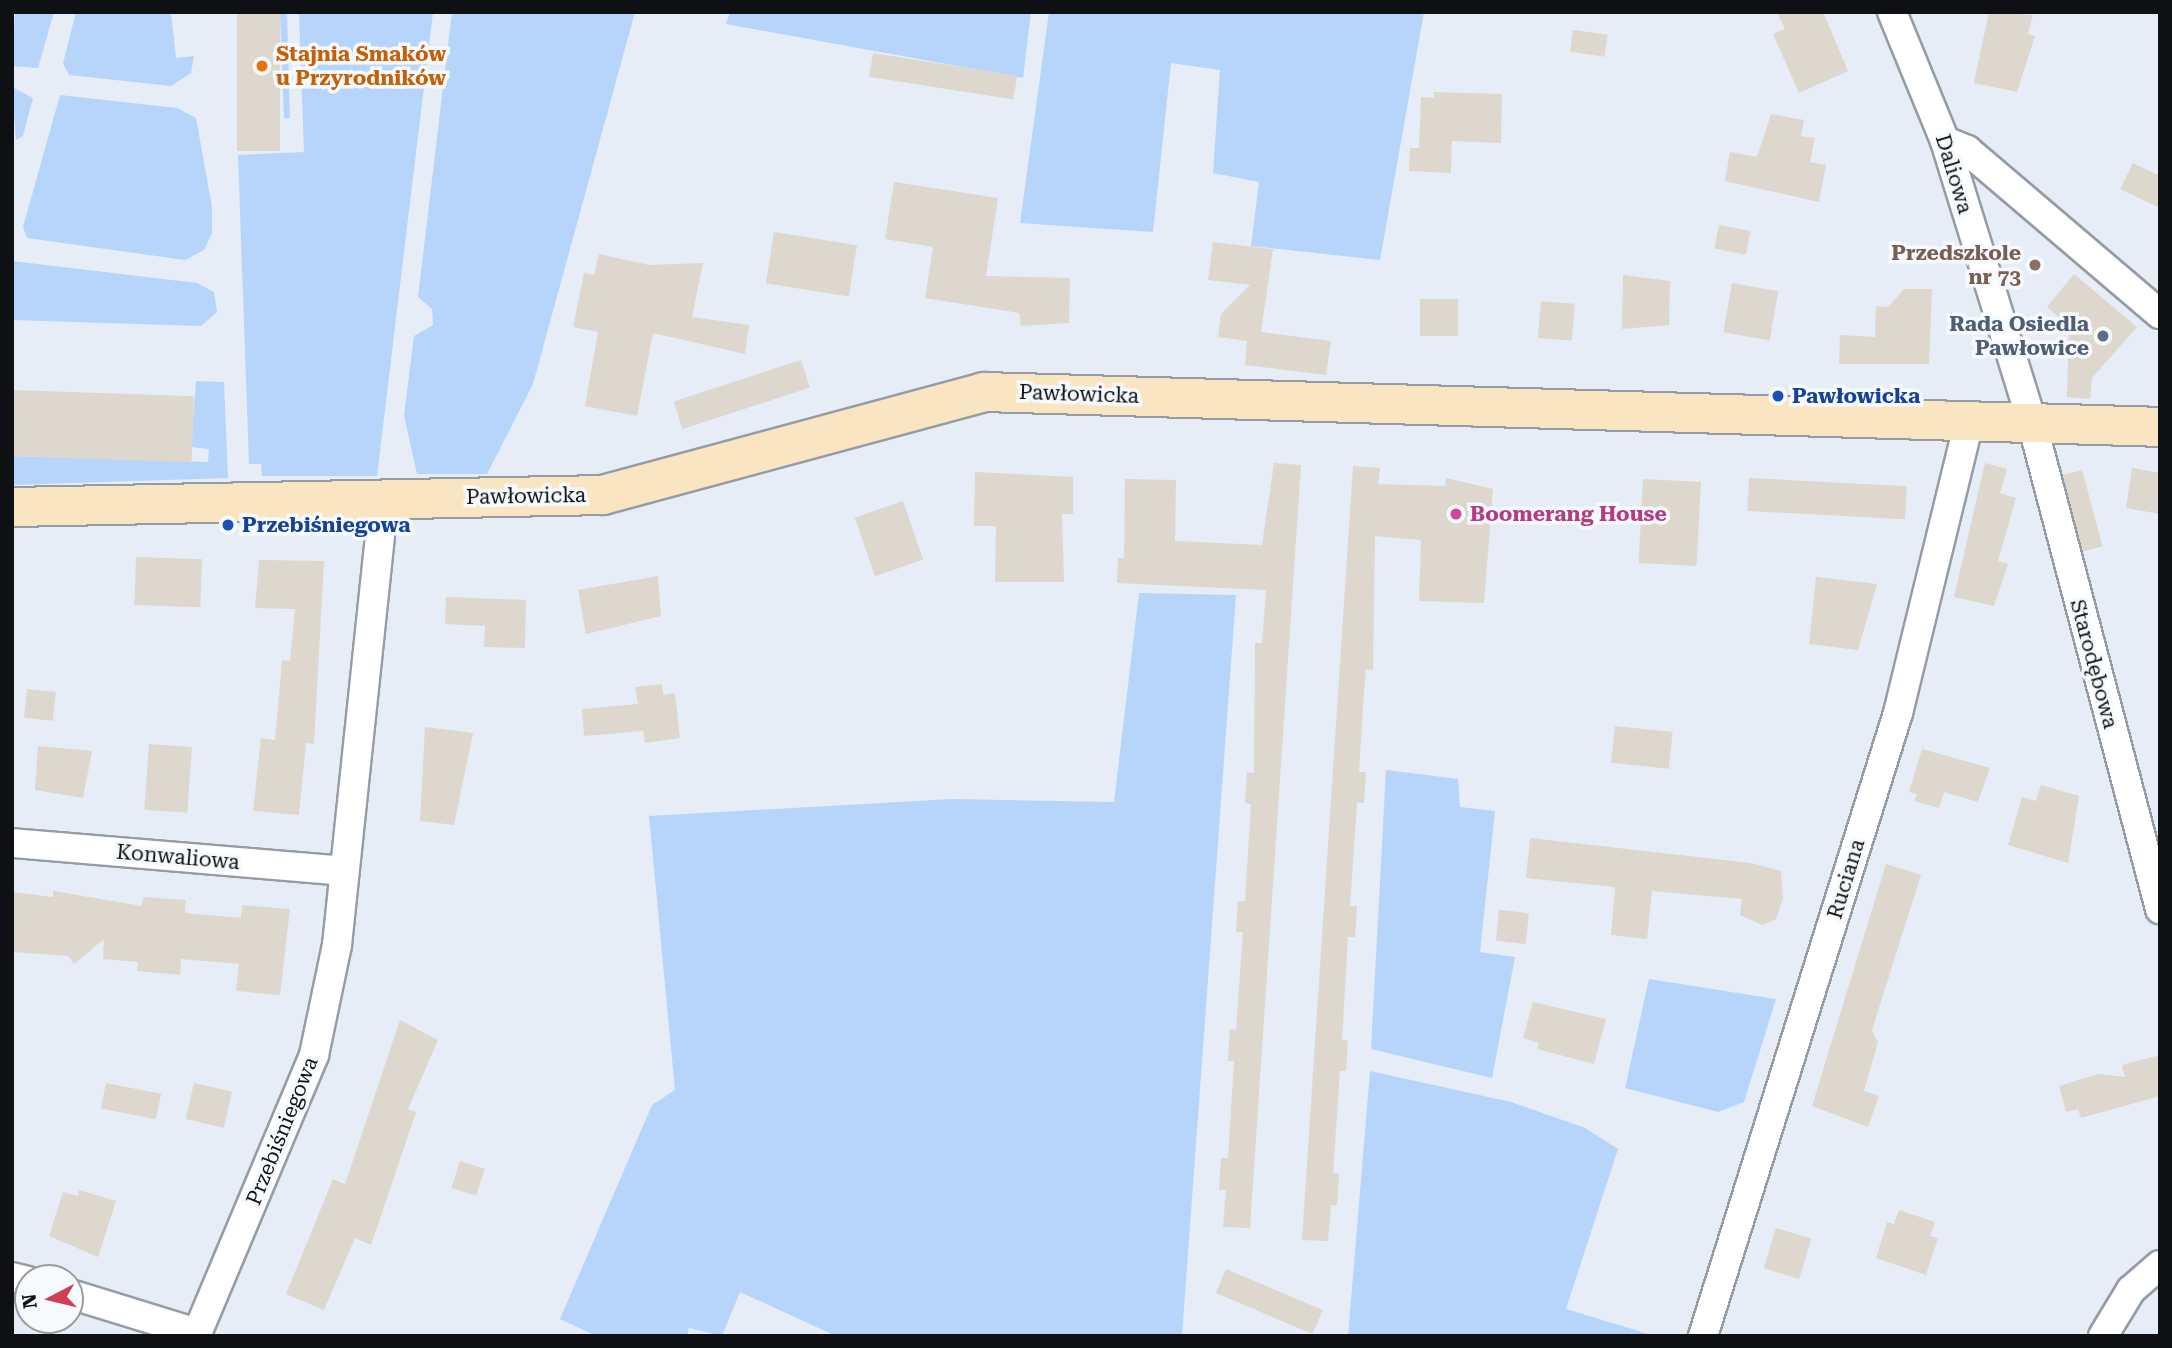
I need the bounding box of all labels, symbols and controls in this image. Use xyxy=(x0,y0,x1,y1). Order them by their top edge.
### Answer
place label: Stajnia Smaków u Przyrodników xyxy=(276,41,446,91)
marker: Stajnia Smaków u Przyrodników xyxy=(254,58,270,74)
street label: Daliowa xyxy=(1930,131,1978,217)
place label: Przedszkole nr 73 xyxy=(1891,240,2021,290)
marker: Przedszkole nr 73 xyxy=(2027,257,2043,273)
place label: Rada Osiedla Pawłowice xyxy=(1949,311,2089,361)
marker: Rada Osiedla Pawłowice xyxy=(2095,328,2111,344)
street label: Pawłowicka xyxy=(1019,379,1139,409)
place label: Pawłowicka xyxy=(1792,383,1920,409)
marker: Pawłowicka xyxy=(1770,388,1786,404)
street label: Pawłowicka xyxy=(466,482,586,510)
place label: Boomerang House xyxy=(1470,501,1667,527)
marker: Boomerang House xyxy=(1448,506,1464,522)
place label: Przebiśniegowa xyxy=(242,512,410,538)
marker: Przebiśniegowa xyxy=(220,517,236,533)
street label: Starodębowa xyxy=(2065,597,2123,731)
street label: Ruciana xyxy=(1822,836,1870,922)
street label: Konwaliowa xyxy=(115,839,241,875)
street label: Przebiśniegowa xyxy=(241,1053,323,1209)
north arrow xyxy=(14,1264,84,1334)
text: N xyxy=(17,1293,42,1310)

